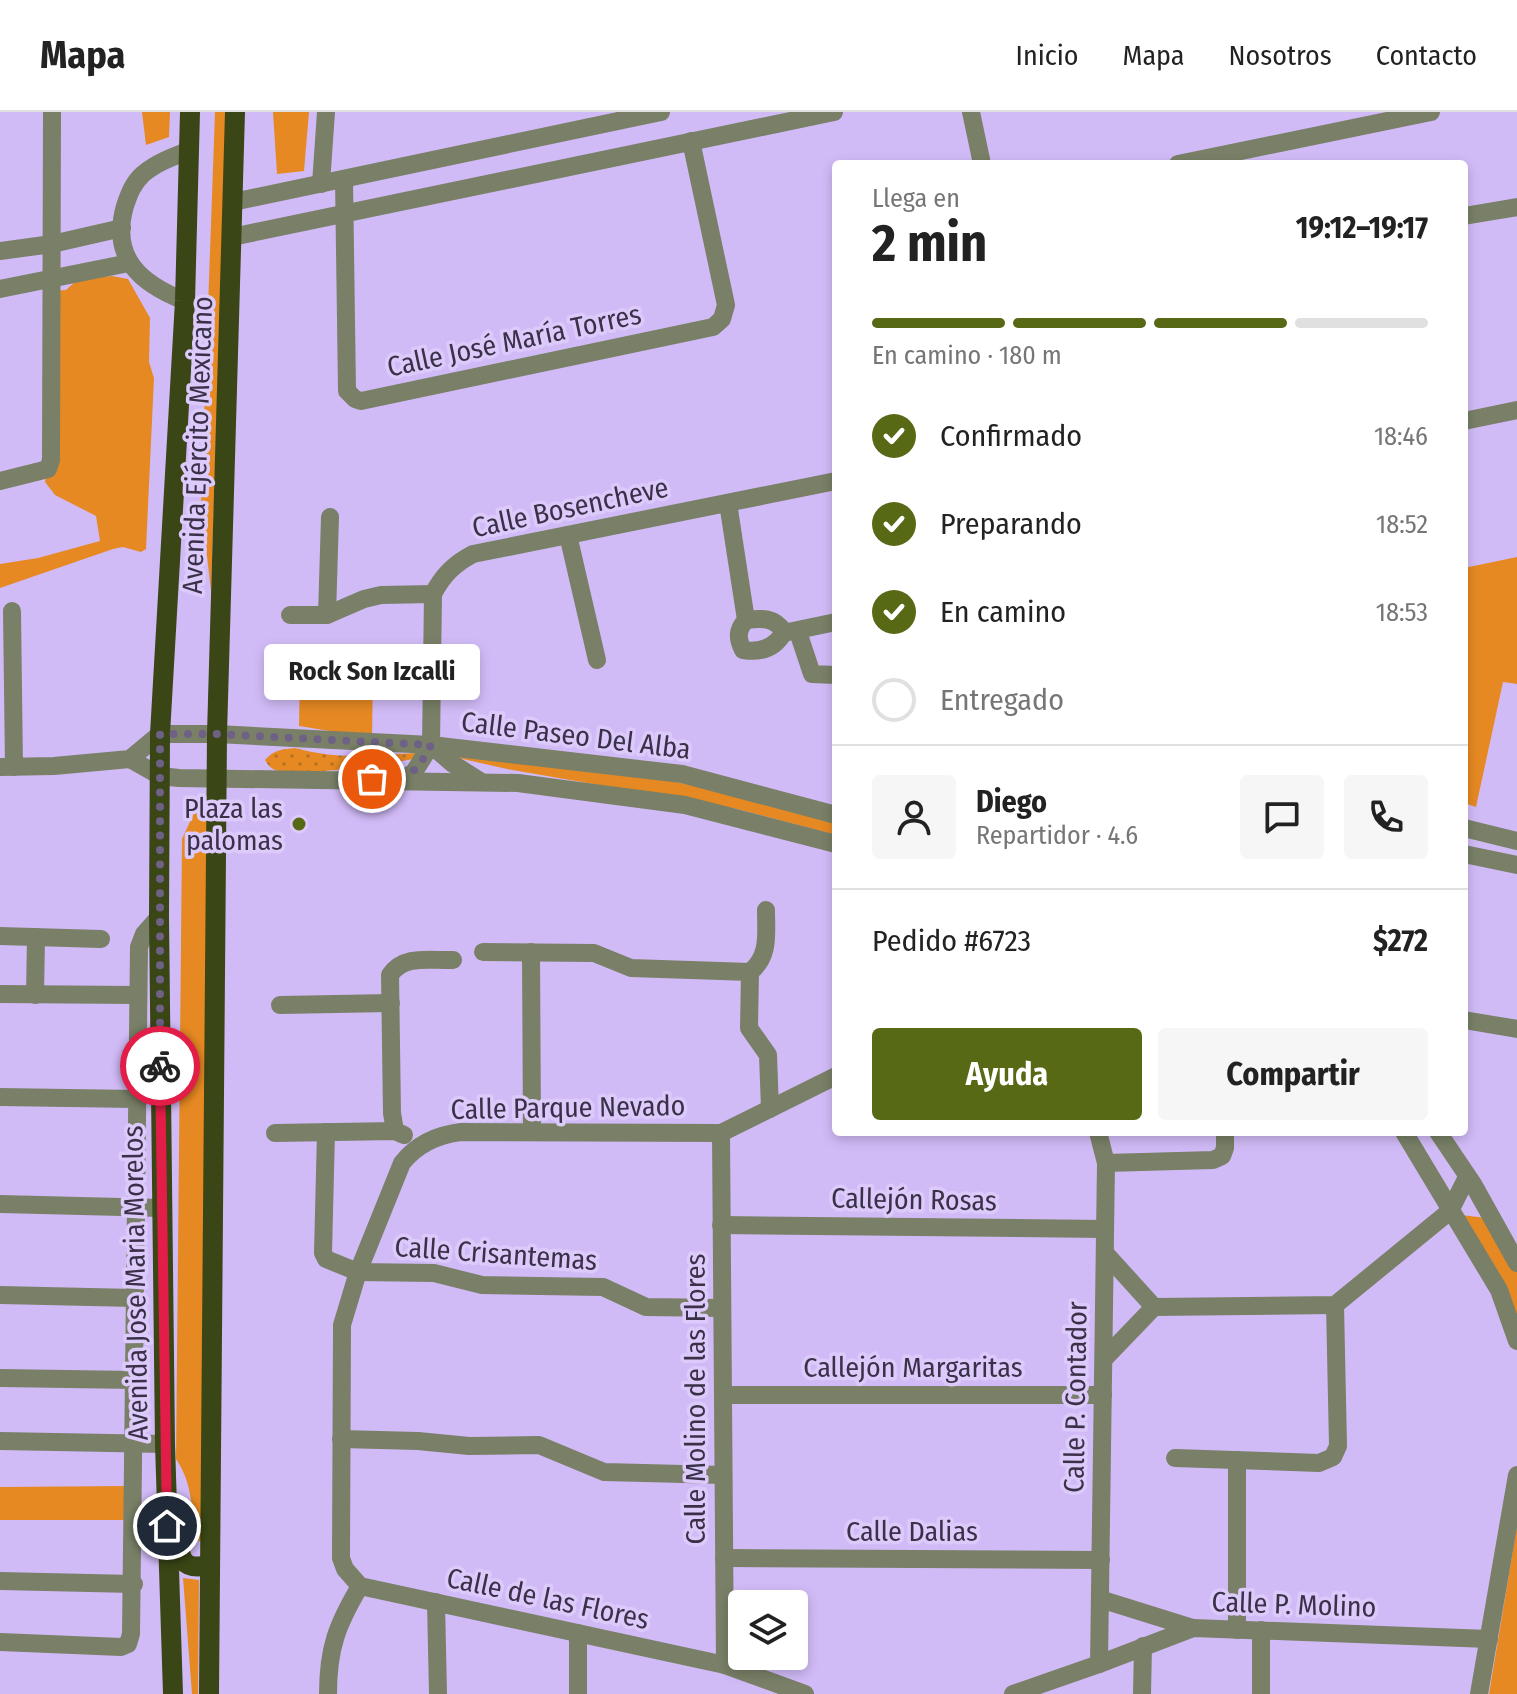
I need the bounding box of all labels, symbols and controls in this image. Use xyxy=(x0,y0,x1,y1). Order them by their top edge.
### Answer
text: Mapa xyxy=(40,32,125,78)
text: Inicio xyxy=(1016,39,1078,72)
text: Mapa xyxy=(1122,39,1184,72)
text: Nosotros xyxy=(1228,39,1332,72)
text: Contacto xyxy=(1376,39,1477,72)
text: Llega en xyxy=(872,183,960,214)
text: 19:12–19:17 xyxy=(1296,210,1428,246)
text: 2 min xyxy=(872,212,987,275)
street label: Avenida Ejército Mexicano xyxy=(176,296,219,594)
street label: Calle José María Torres xyxy=(384,297,644,384)
text: En camino · 180 m xyxy=(872,340,1062,371)
icon: check xyxy=(872,414,916,458)
text: Confirmado xyxy=(940,418,1082,454)
text: 18:46 xyxy=(1374,421,1428,452)
street label: Calle Bosencheve xyxy=(469,471,671,544)
icon: check xyxy=(872,502,916,546)
text: Preparando xyxy=(940,506,1082,542)
text: 18:52 xyxy=(1376,509,1428,540)
icon: check xyxy=(872,590,916,634)
text: En camino xyxy=(940,594,1066,630)
text: 18:53 xyxy=(1376,597,1428,628)
callout: Rock Son Izcalli xyxy=(264,643,480,699)
text: Rock Son Izcalli xyxy=(289,656,455,687)
text: Entregado xyxy=(940,682,1064,718)
street label: Calle Paseo Del Alba xyxy=(459,705,692,766)
pin xyxy=(338,745,406,813)
icon: bag xyxy=(350,757,394,801)
button: person xyxy=(872,775,956,859)
button: chat xyxy=(1240,775,1324,859)
button: phone xyxy=(1344,775,1428,859)
text: Diego xyxy=(976,784,1047,820)
place label: Plaza las palomas xyxy=(184,792,283,857)
marker: Plaza las palomas xyxy=(290,815,308,833)
text: Repartidor · 4.6 xyxy=(976,820,1138,851)
text: Pedido #6723 xyxy=(872,923,1031,959)
text: $272 xyxy=(1373,923,1428,959)
courier xyxy=(120,1026,200,1106)
button: Ayuda xyxy=(872,1028,1142,1120)
button: Compartir xyxy=(1158,1028,1428,1120)
icon: bike xyxy=(138,1044,182,1088)
street label: Calle Parque Nevado xyxy=(450,1089,686,1126)
street label: Avenida Jose Maria Morelos xyxy=(116,1125,155,1441)
street label: Callejón Rosas xyxy=(831,1182,997,1217)
street label: Calle Crisantemas xyxy=(394,1230,598,1277)
street label: Calle Molino de las Flores xyxy=(679,1253,712,1545)
street label: Calle P. Contador xyxy=(1057,1301,1094,1493)
street label: Callejón Margaritas xyxy=(803,1351,1023,1384)
pin xyxy=(133,1492,201,1560)
icon: home xyxy=(145,1504,189,1548)
street label: Calle Dalias xyxy=(846,1515,978,1548)
street label: Calle de las Flores xyxy=(444,1561,652,1636)
street label: Calle P. Molino xyxy=(1211,1585,1377,1624)
map controls xyxy=(728,1590,808,1670)
button: layers xyxy=(728,1590,808,1670)

